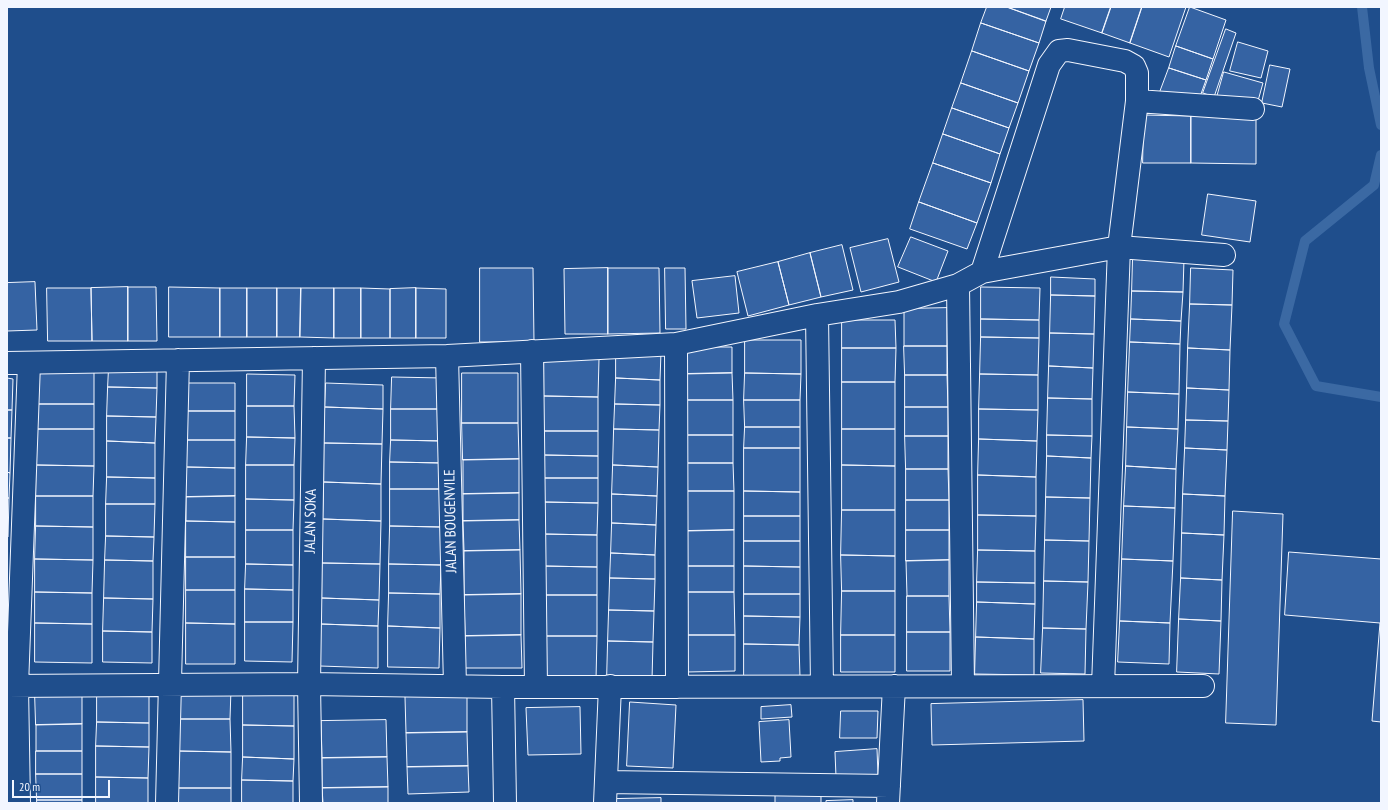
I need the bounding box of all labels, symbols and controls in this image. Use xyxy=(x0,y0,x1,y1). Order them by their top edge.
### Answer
street label: JALAN BOUGENVILE xyxy=(441,469,461,573)
street label: JALAN SOKA xyxy=(301,489,321,553)
scale bar xyxy=(14,772,112,798)
text: 20 m xyxy=(19,779,40,794)

